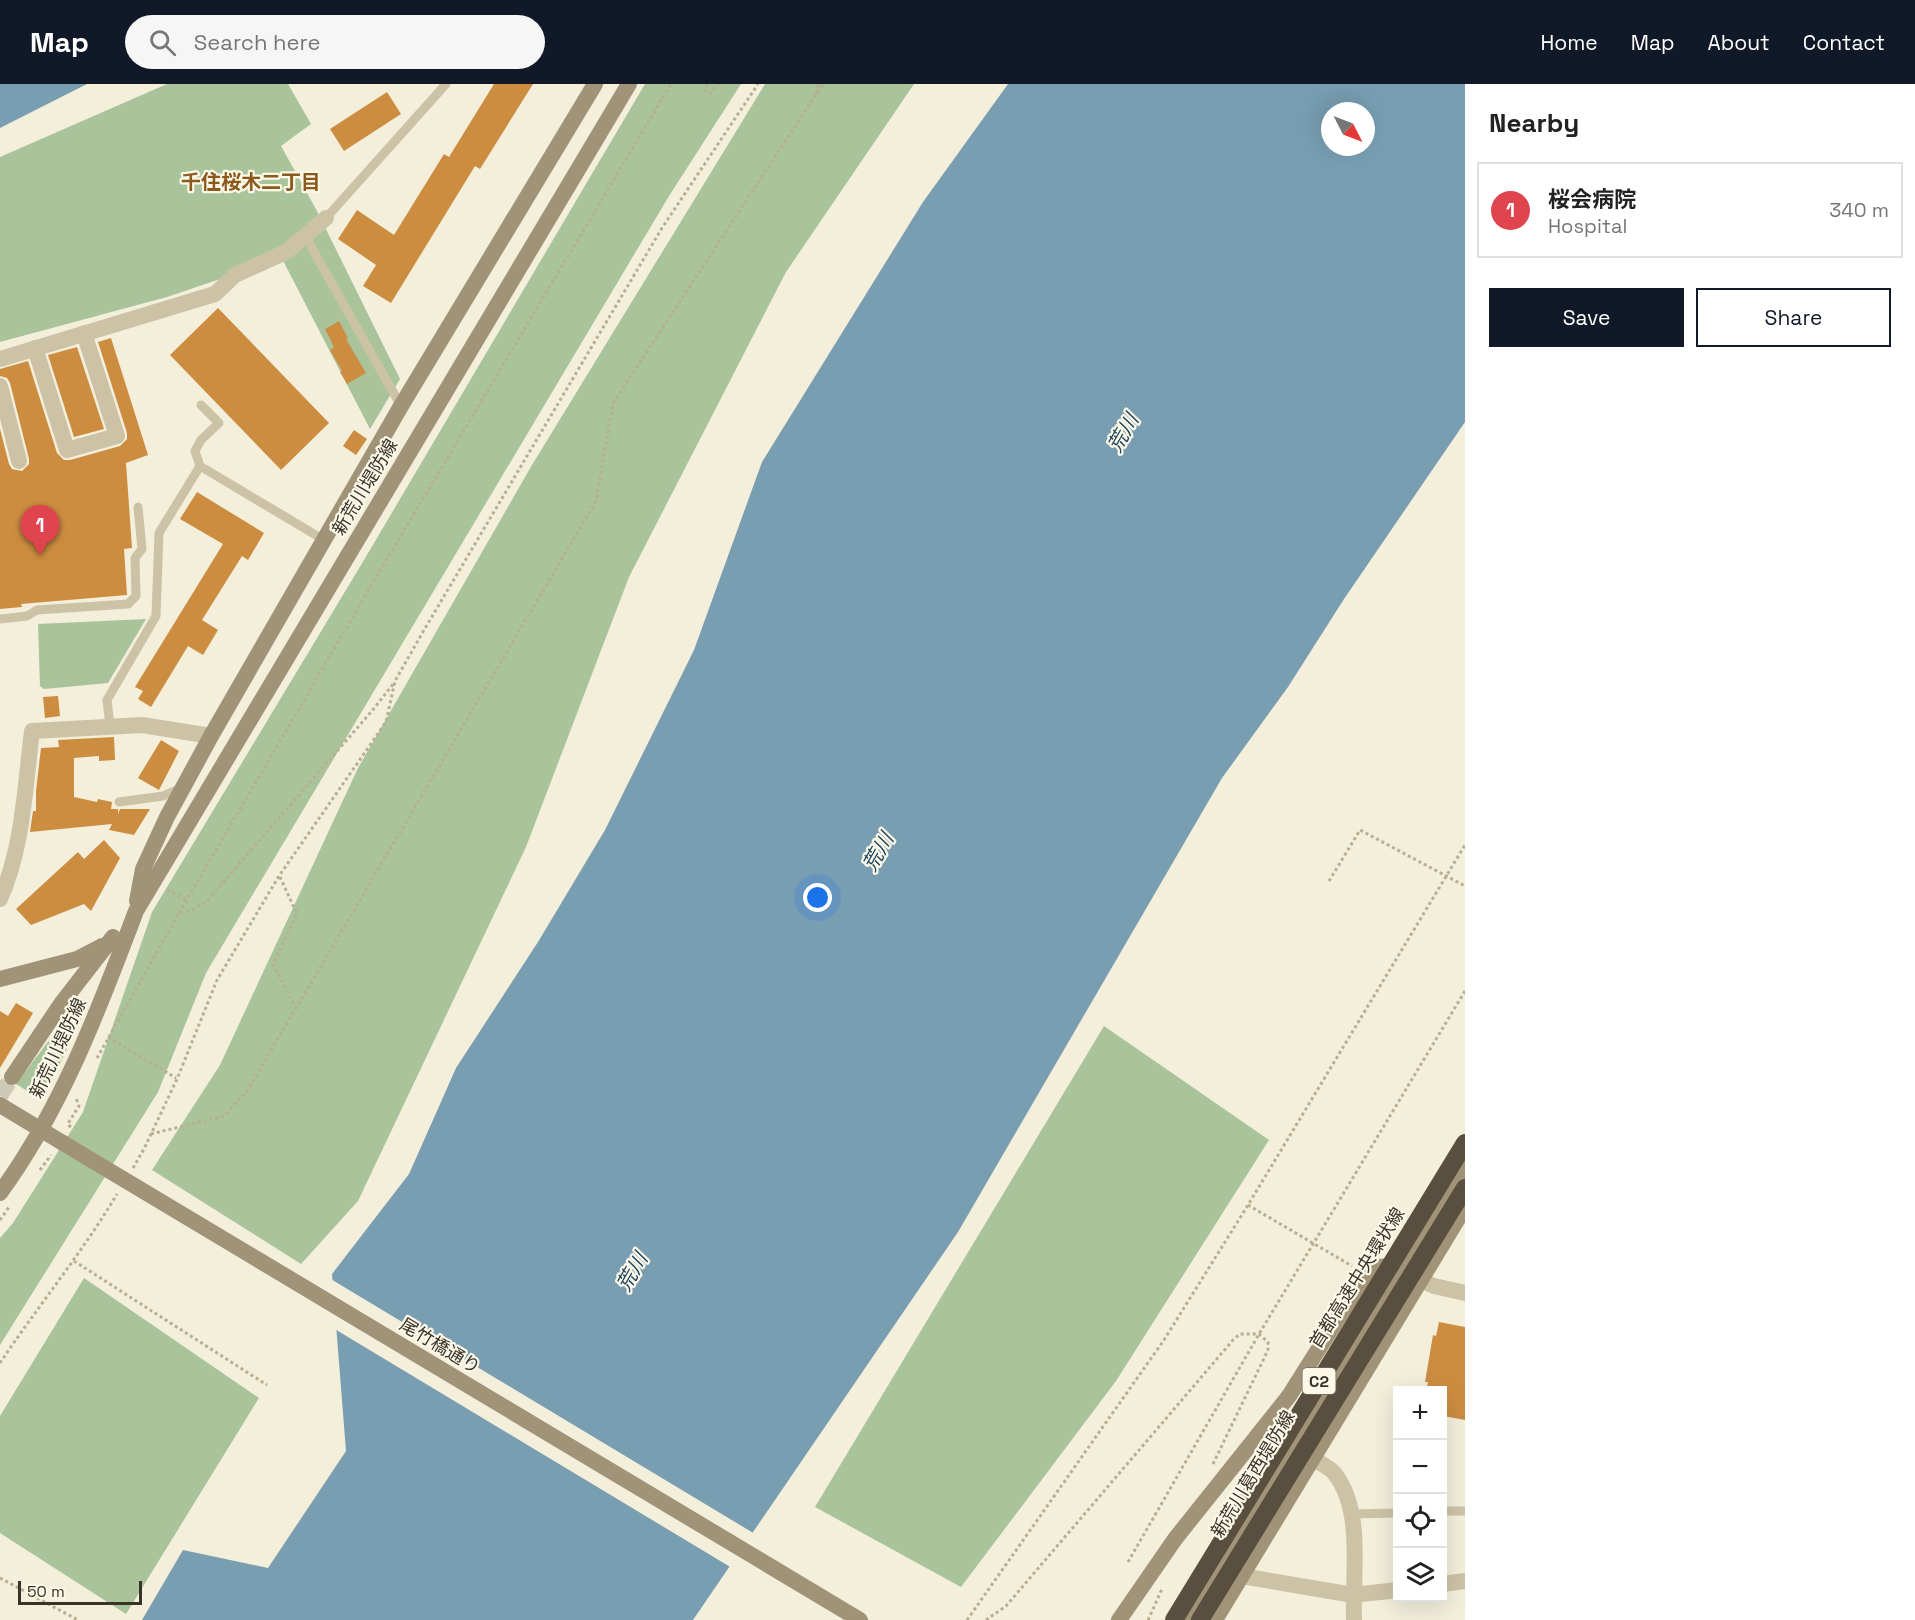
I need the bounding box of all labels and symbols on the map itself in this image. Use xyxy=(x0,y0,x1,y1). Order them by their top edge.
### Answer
north arrow xyxy=(1321,102,1375,156)
district label: 千住桜木二丁目 xyxy=(181,169,321,195)
water label: 荒川 xyxy=(1102,407,1145,457)
street label: 新荒川堤防線 xyxy=(327,435,402,539)
pin: 1 xyxy=(20,506,60,555)
water label: 荒川 xyxy=(857,826,900,876)
your location xyxy=(803,883,832,912)
street label: 新荒川堤防線 xyxy=(24,994,91,1102)
street label: 首都高速中央環状線 xyxy=(1304,1203,1409,1353)
water label: 荒川 xyxy=(611,1246,654,1296)
street label: 尾竹橋通り xyxy=(396,1313,485,1379)
road number: C2 xyxy=(1302,1368,1336,1394)
street label: 新荒川葛西堤防線 xyxy=(1206,1406,1300,1541)
scale bar xyxy=(18,1578,142,1606)

